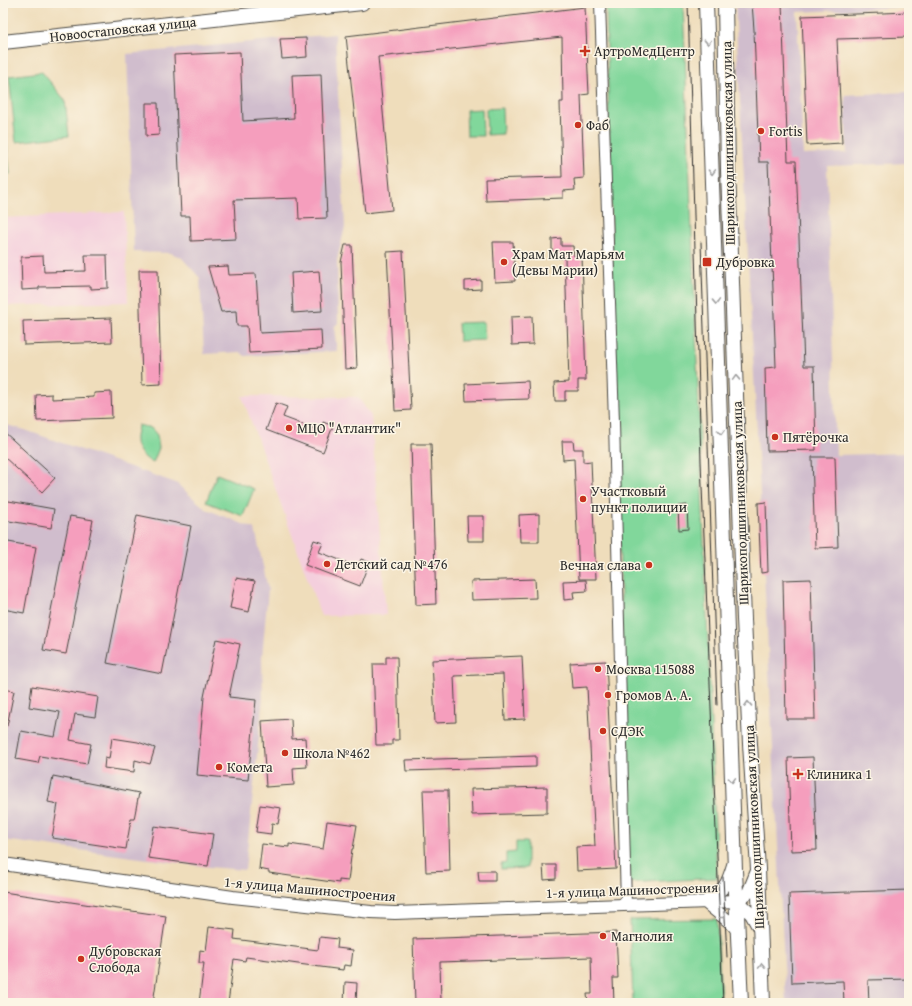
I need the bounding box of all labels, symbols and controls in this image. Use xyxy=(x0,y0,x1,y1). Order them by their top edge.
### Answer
street label: Новоостаповская улица xyxy=(49,11,198,47)
one-way arrow xyxy=(704,39,712,45)
street label: Шарикоподшипниковская улица xyxy=(716,40,740,245)
place label: АртроМедЦентр xyxy=(594,41,695,61)
marker: АртроМедЦентр xyxy=(579,45,591,57)
place label: Фаб xyxy=(586,115,609,135)
marker: Фаб xyxy=(573,120,583,130)
place label: Fortis xyxy=(769,121,803,141)
marker: Fortis xyxy=(756,126,766,136)
one-way arrow xyxy=(708,169,716,175)
place label: Храм Мат Марьям (Девы Марии) xyxy=(512,244,624,280)
place label: Дубровка xyxy=(715,252,775,272)
marker: Дубровка xyxy=(701,256,713,268)
marker: Храм Мат Марьям (Девы Марии) xyxy=(499,257,509,267)
one-way arrow xyxy=(712,299,721,305)
one-way arrow xyxy=(732,375,740,381)
street label: Шарикоподшипниковская улица xyxy=(726,400,754,605)
place label: МЦО "Атлантик" xyxy=(297,418,401,438)
marker: МЦО "Атлантик" xyxy=(284,423,294,433)
place label: Пятёрочка xyxy=(783,427,849,447)
one-way arrow xyxy=(716,429,725,435)
marker: Пятёрочка xyxy=(770,432,780,442)
place label: Участковый пункт полиции xyxy=(591,481,687,517)
marker: Участковый пункт полиции xyxy=(578,494,588,504)
place label: Детский сад №476 xyxy=(334,554,448,574)
place label: Вечная слава xyxy=(560,555,641,575)
marker: Детский сад №476 xyxy=(322,559,332,569)
marker: Вечная слава xyxy=(644,560,654,570)
place label: Москва 115088 xyxy=(606,659,695,679)
marker: Москва 115088 xyxy=(593,664,603,674)
place label: Громов А. А. xyxy=(616,685,691,705)
marker: Громов А. А. xyxy=(603,690,613,700)
one-way arrow xyxy=(744,701,752,707)
place label: СДЭК xyxy=(611,721,645,741)
street label: Шарикоподшипниковская улица xyxy=(739,724,769,929)
marker: СДЭК xyxy=(598,726,608,736)
place label: Школа №462 xyxy=(293,743,370,763)
marker: Школа №462 xyxy=(280,748,290,758)
place label: Комета xyxy=(227,757,273,777)
marker: Комета xyxy=(214,762,224,772)
place label: Клиника 1 xyxy=(807,764,872,784)
marker: Клиника 1 xyxy=(792,768,804,780)
one-way arrow xyxy=(728,777,736,783)
street label: 1-я улица Машиностроения xyxy=(223,872,397,906)
street label: 1-я улица Машиностроения xyxy=(546,877,718,903)
one-way arrow xyxy=(718,911,725,918)
place label: Магнолия xyxy=(611,926,673,946)
marker: Магнолия xyxy=(598,931,608,941)
place label: Дубровская Слобода xyxy=(88,941,161,977)
marker: Дубровская Слобода xyxy=(76,954,86,964)
one-way arrow xyxy=(757,963,766,969)

